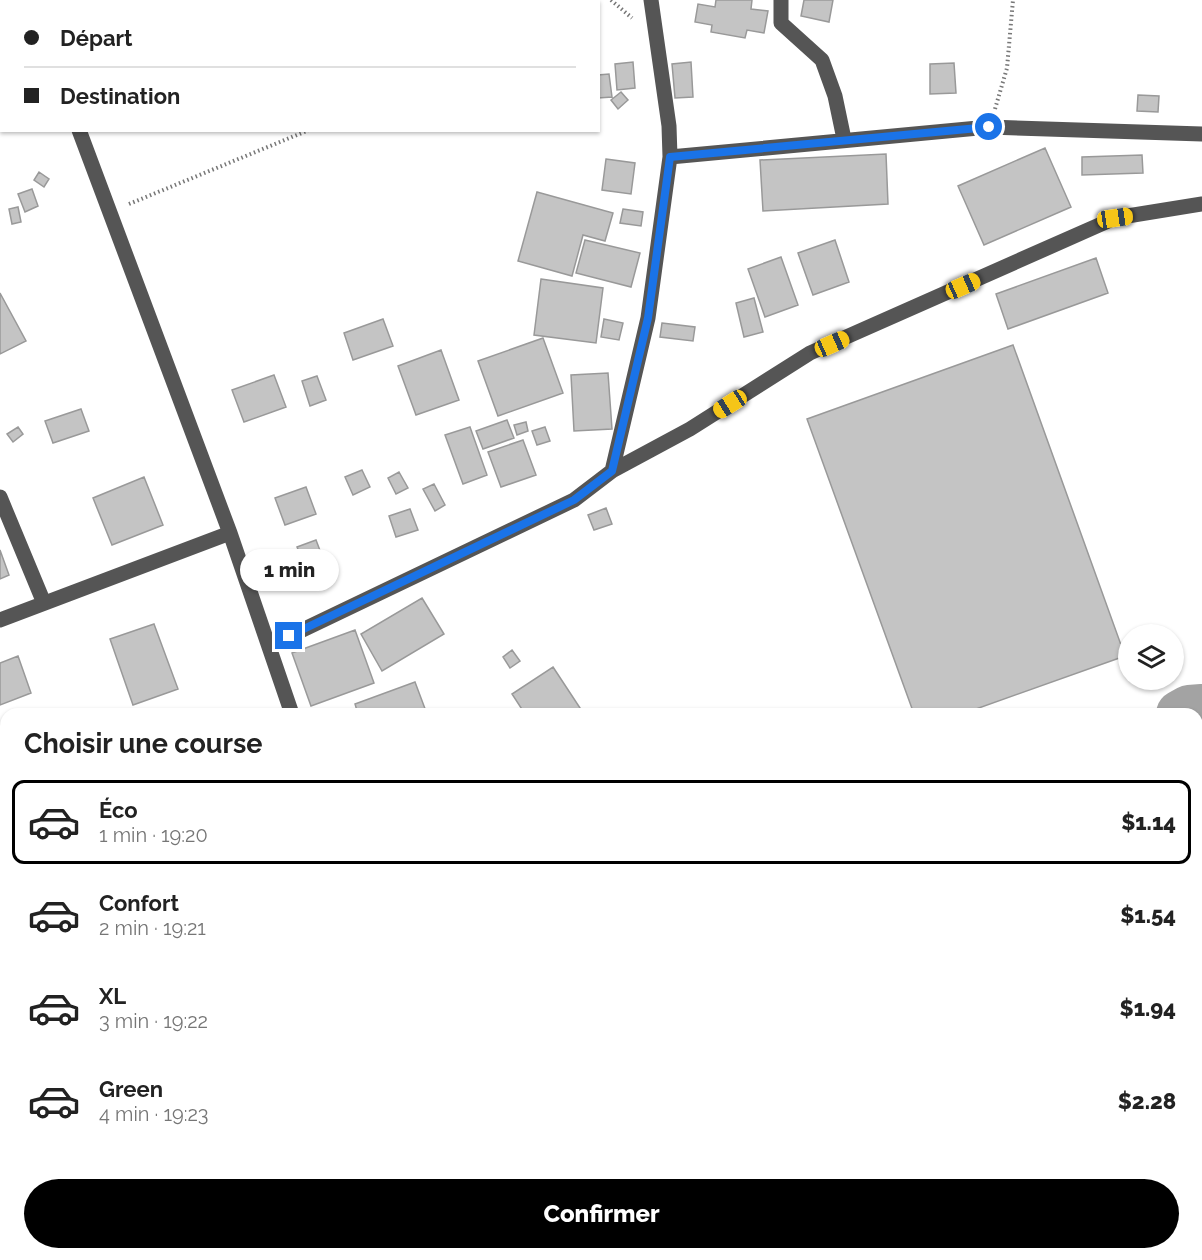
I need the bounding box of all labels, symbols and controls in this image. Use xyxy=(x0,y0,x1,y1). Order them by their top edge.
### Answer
text: Départ xyxy=(60,25,132,51)
text: Destination xyxy=(60,83,180,109)
route start xyxy=(975,113,1002,140)
car xyxy=(1096,207,1134,229)
car xyxy=(943,270,983,302)
car xyxy=(812,328,852,360)
car xyxy=(710,387,750,421)
callout: 1 min xyxy=(240,549,338,591)
text: 1 min xyxy=(264,558,315,582)
route end xyxy=(275,622,302,649)
map controls xyxy=(1118,624,1184,690)
button: layers xyxy=(1118,624,1184,690)
text: Choisir une course xyxy=(24,728,262,759)
icon: car xyxy=(27,795,81,849)
text: Éco xyxy=(99,797,138,823)
text: $1.14 xyxy=(1121,809,1176,835)
text: 1 min · 19:20 xyxy=(99,823,208,847)
icon: car xyxy=(27,888,81,942)
text: Confort xyxy=(99,890,179,916)
text: $1.54 xyxy=(1120,902,1176,928)
text: 2 min · 19:21 xyxy=(99,916,206,940)
icon: car xyxy=(27,981,81,1035)
text: XL xyxy=(99,983,126,1009)
text: $1.94 xyxy=(1120,995,1176,1021)
text: 3 min · 19:22 xyxy=(99,1009,208,1033)
icon: car xyxy=(27,1074,81,1128)
text: Green xyxy=(99,1076,163,1102)
text: $2.28 xyxy=(1118,1088,1176,1114)
text: 4 min · 19:23 xyxy=(99,1102,209,1126)
button: Confirmer xyxy=(24,1179,1179,1248)

